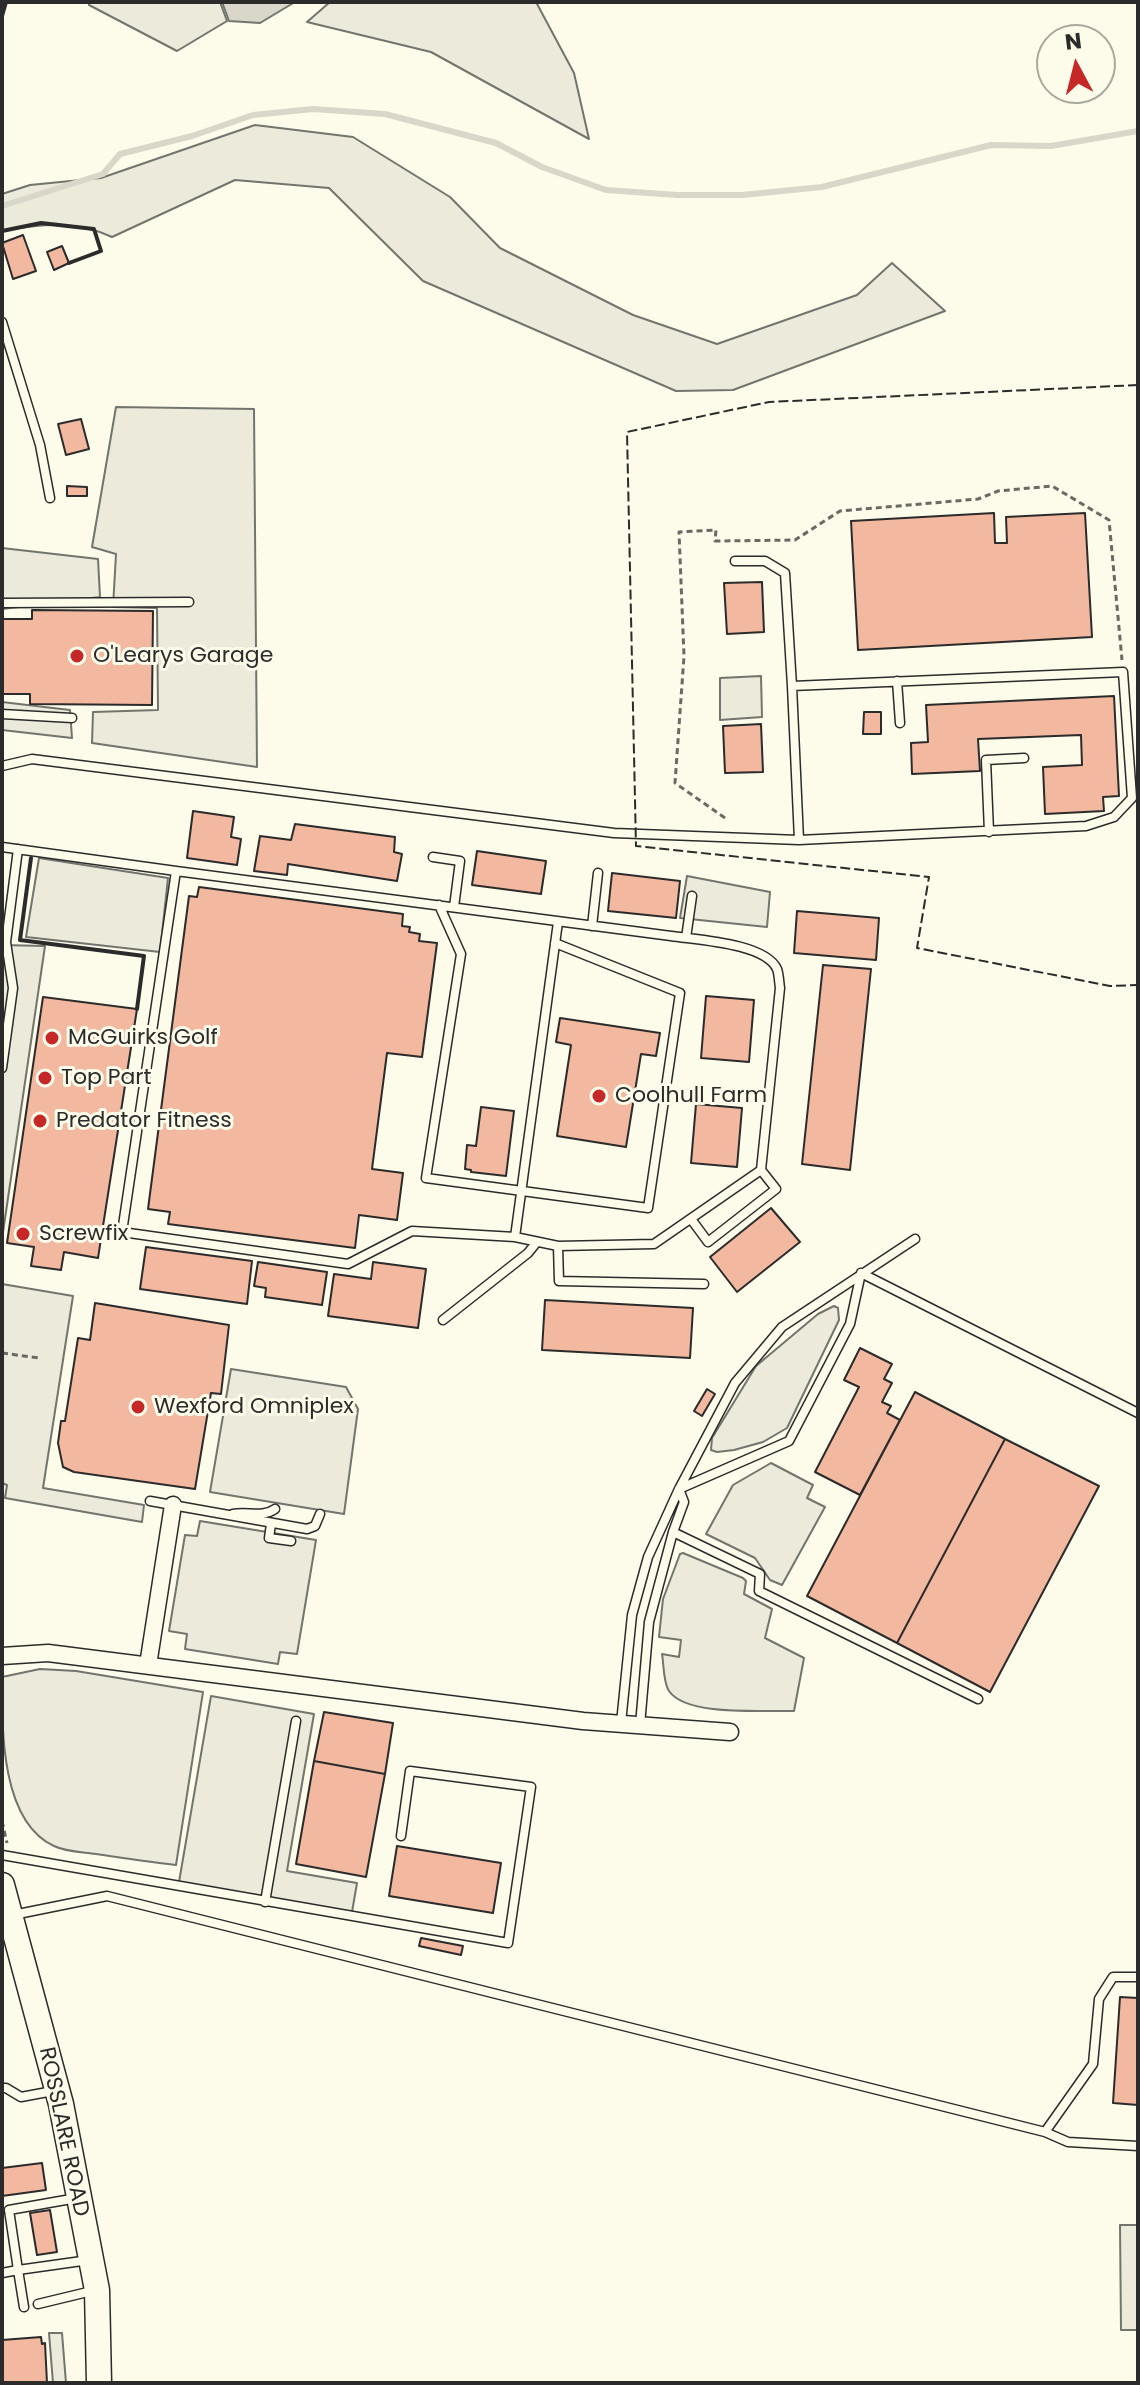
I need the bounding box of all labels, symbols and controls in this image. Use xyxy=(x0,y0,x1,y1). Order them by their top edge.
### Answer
north arrow xyxy=(1036,24,1116,104)
text: N xyxy=(1063,25,1083,58)
place label: O'Learys Garage xyxy=(93,643,273,669)
marker: O'Learys Garage xyxy=(68,647,86,665)
place label: McGuirks Golf xyxy=(68,1025,218,1051)
marker: McGuirks Golf xyxy=(43,1029,61,1047)
place label: Top Part xyxy=(61,1065,152,1091)
marker: Top Part xyxy=(36,1069,54,1087)
place label: Coolhull Farm xyxy=(615,1083,767,1109)
marker: Coolhull Farm xyxy=(590,1087,608,1105)
place label: Predator Fitness xyxy=(56,1108,232,1134)
marker: Predator Fitness xyxy=(31,1112,49,1130)
place label: Screwfix xyxy=(39,1221,128,1247)
marker: Screwfix xyxy=(14,1225,32,1243)
place label: Wexford Omniplex xyxy=(154,1394,354,1420)
marker: Wexford Omniplex xyxy=(129,1398,147,1416)
street label: ROSSLARE ROAD xyxy=(32,2045,94,2219)

